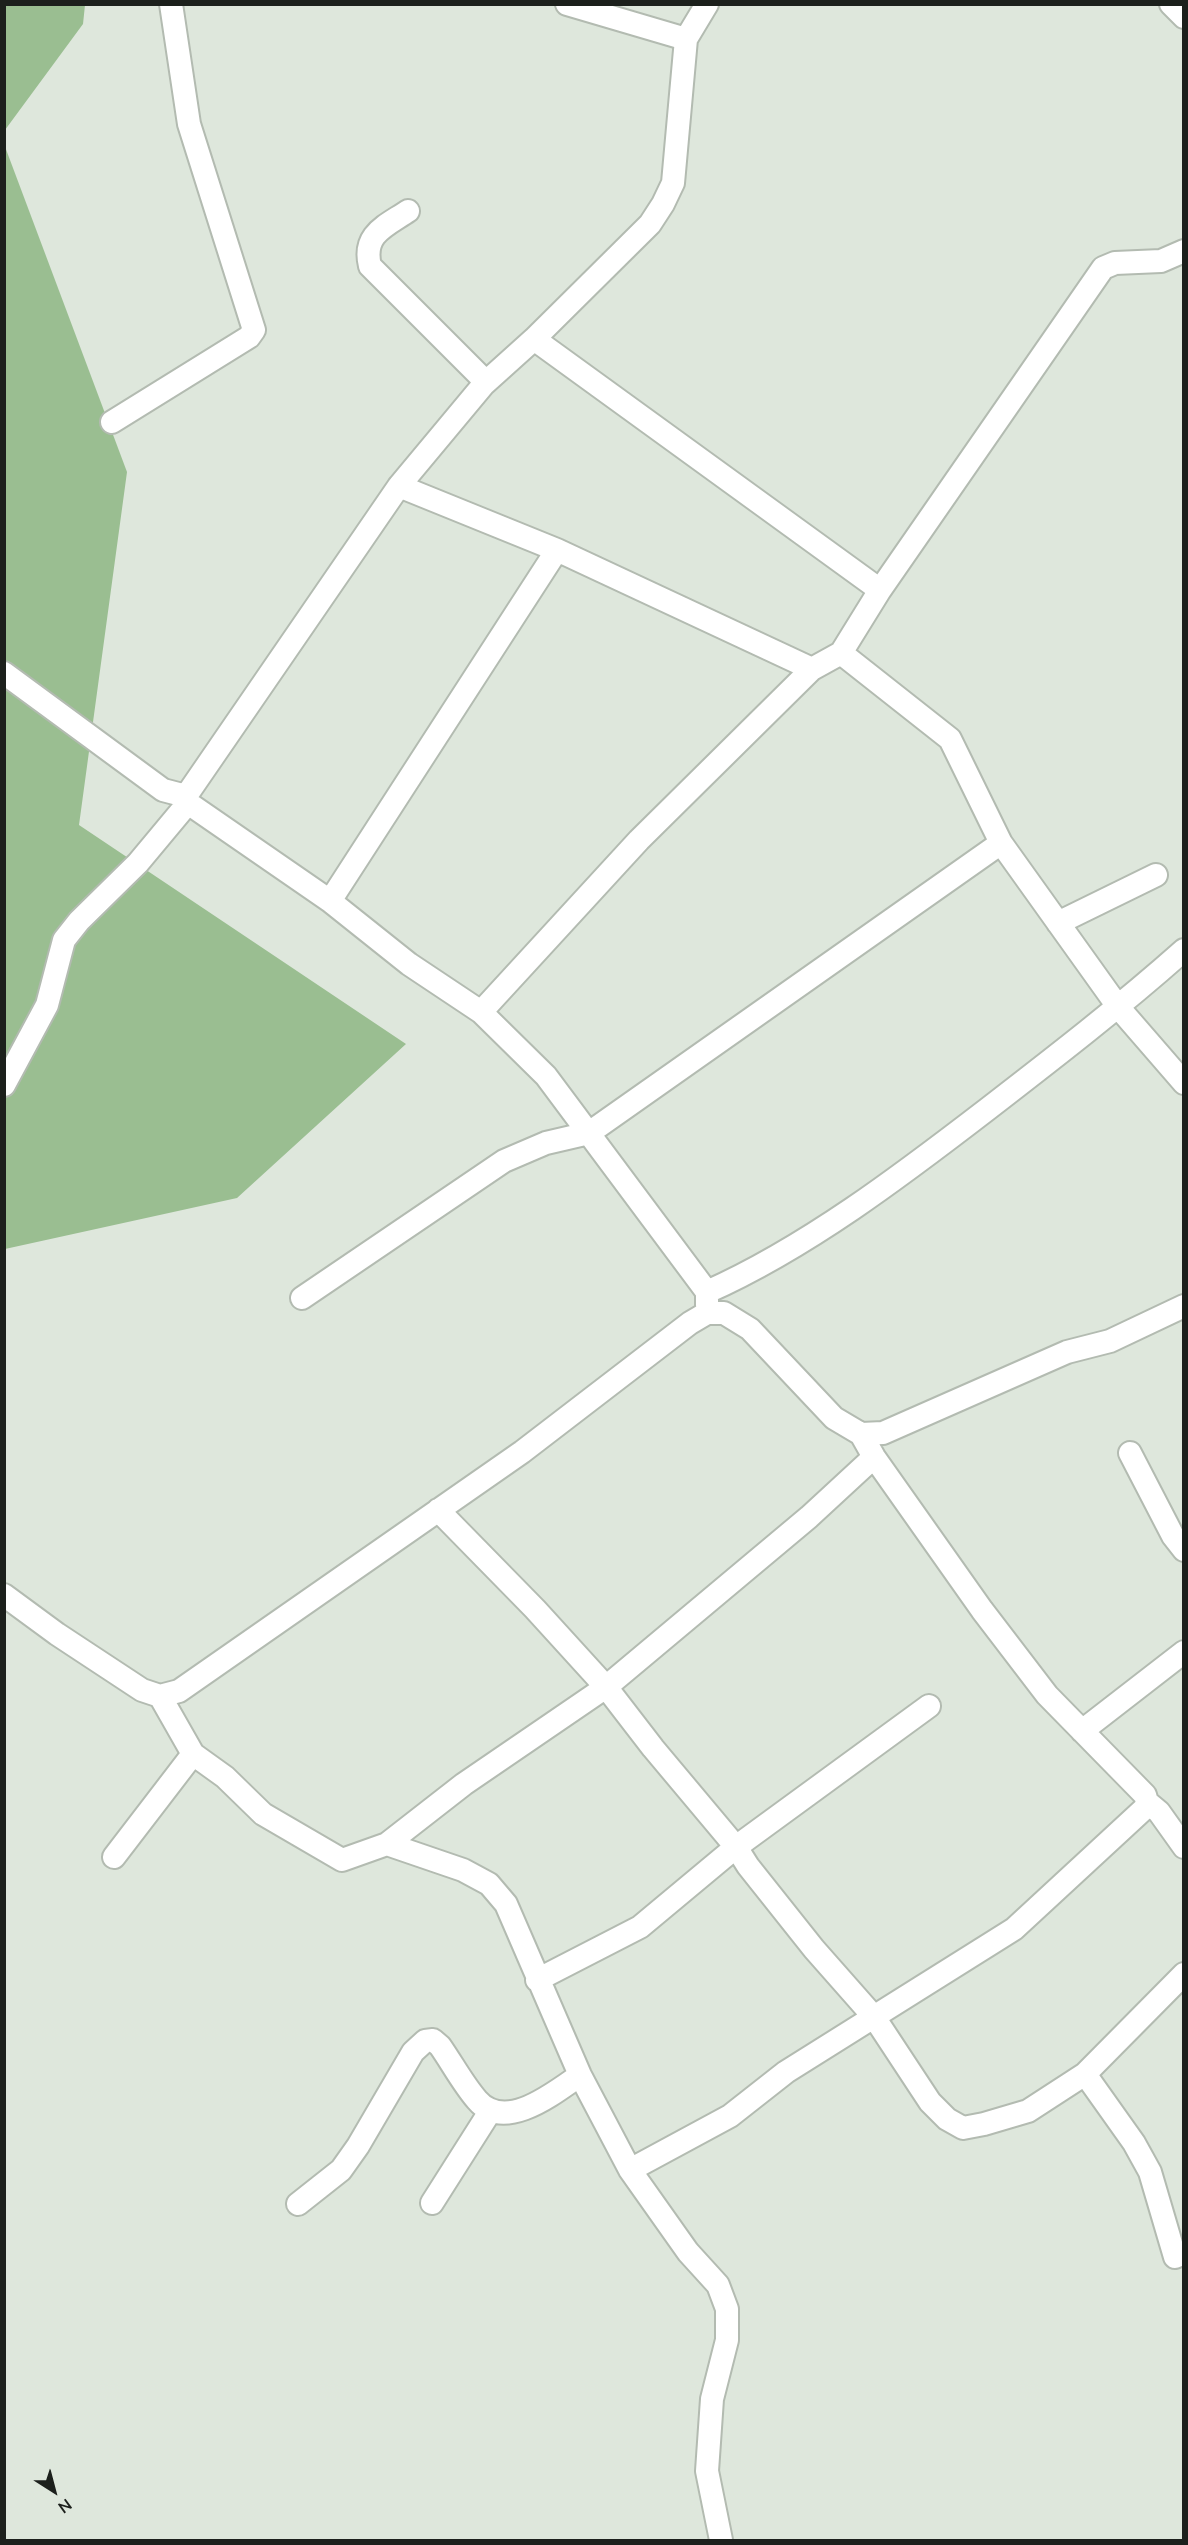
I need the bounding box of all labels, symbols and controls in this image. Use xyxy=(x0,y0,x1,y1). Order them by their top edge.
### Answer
north arrow xyxy=(24,2461,84,2521)
text: N xyxy=(53,2493,76,2518)

